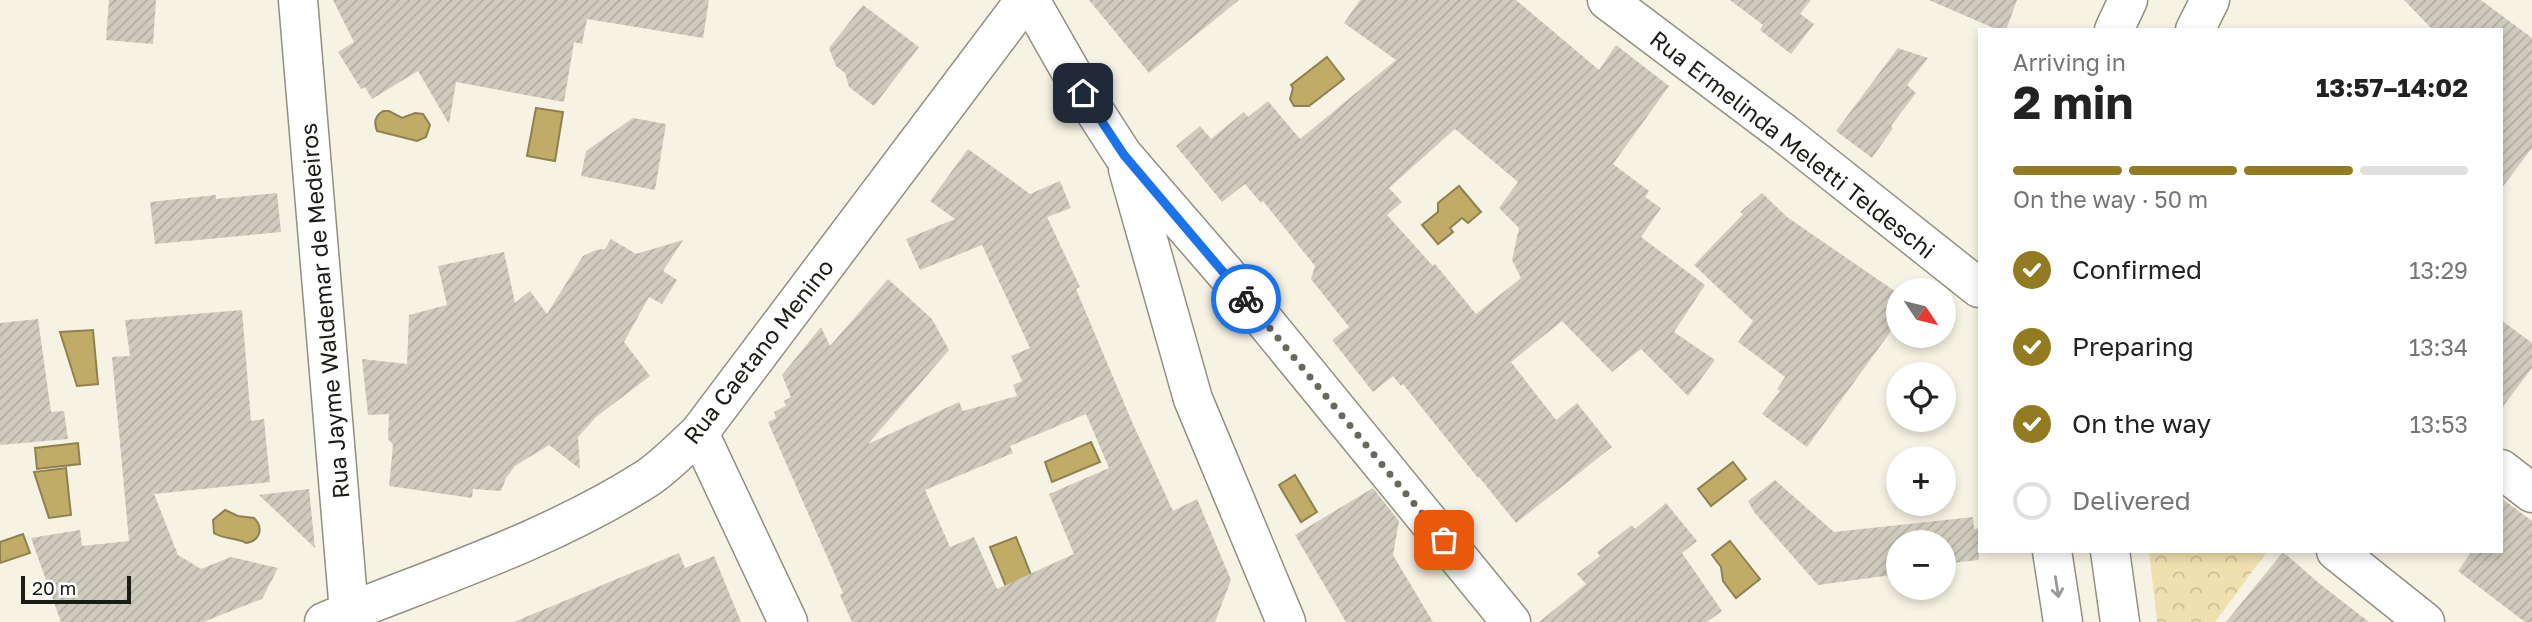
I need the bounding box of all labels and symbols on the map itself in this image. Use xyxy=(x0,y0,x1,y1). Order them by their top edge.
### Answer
street label: Rua Ermelinda Meletti Teldeschi xyxy=(1645,24,1941,264)
pin xyxy=(1053,63,1113,123)
street label: Rua Jayme Waldemar de Medeiros xyxy=(294,122,354,500)
street label: Rua Caetano Menino xyxy=(677,253,839,449)
courier xyxy=(1211,264,1281,334)
north arrow xyxy=(1886,278,1956,348)
pin xyxy=(1414,510,1474,570)
scale bar xyxy=(21,573,131,605)
one-way arrow xyxy=(2051,575,2064,598)

